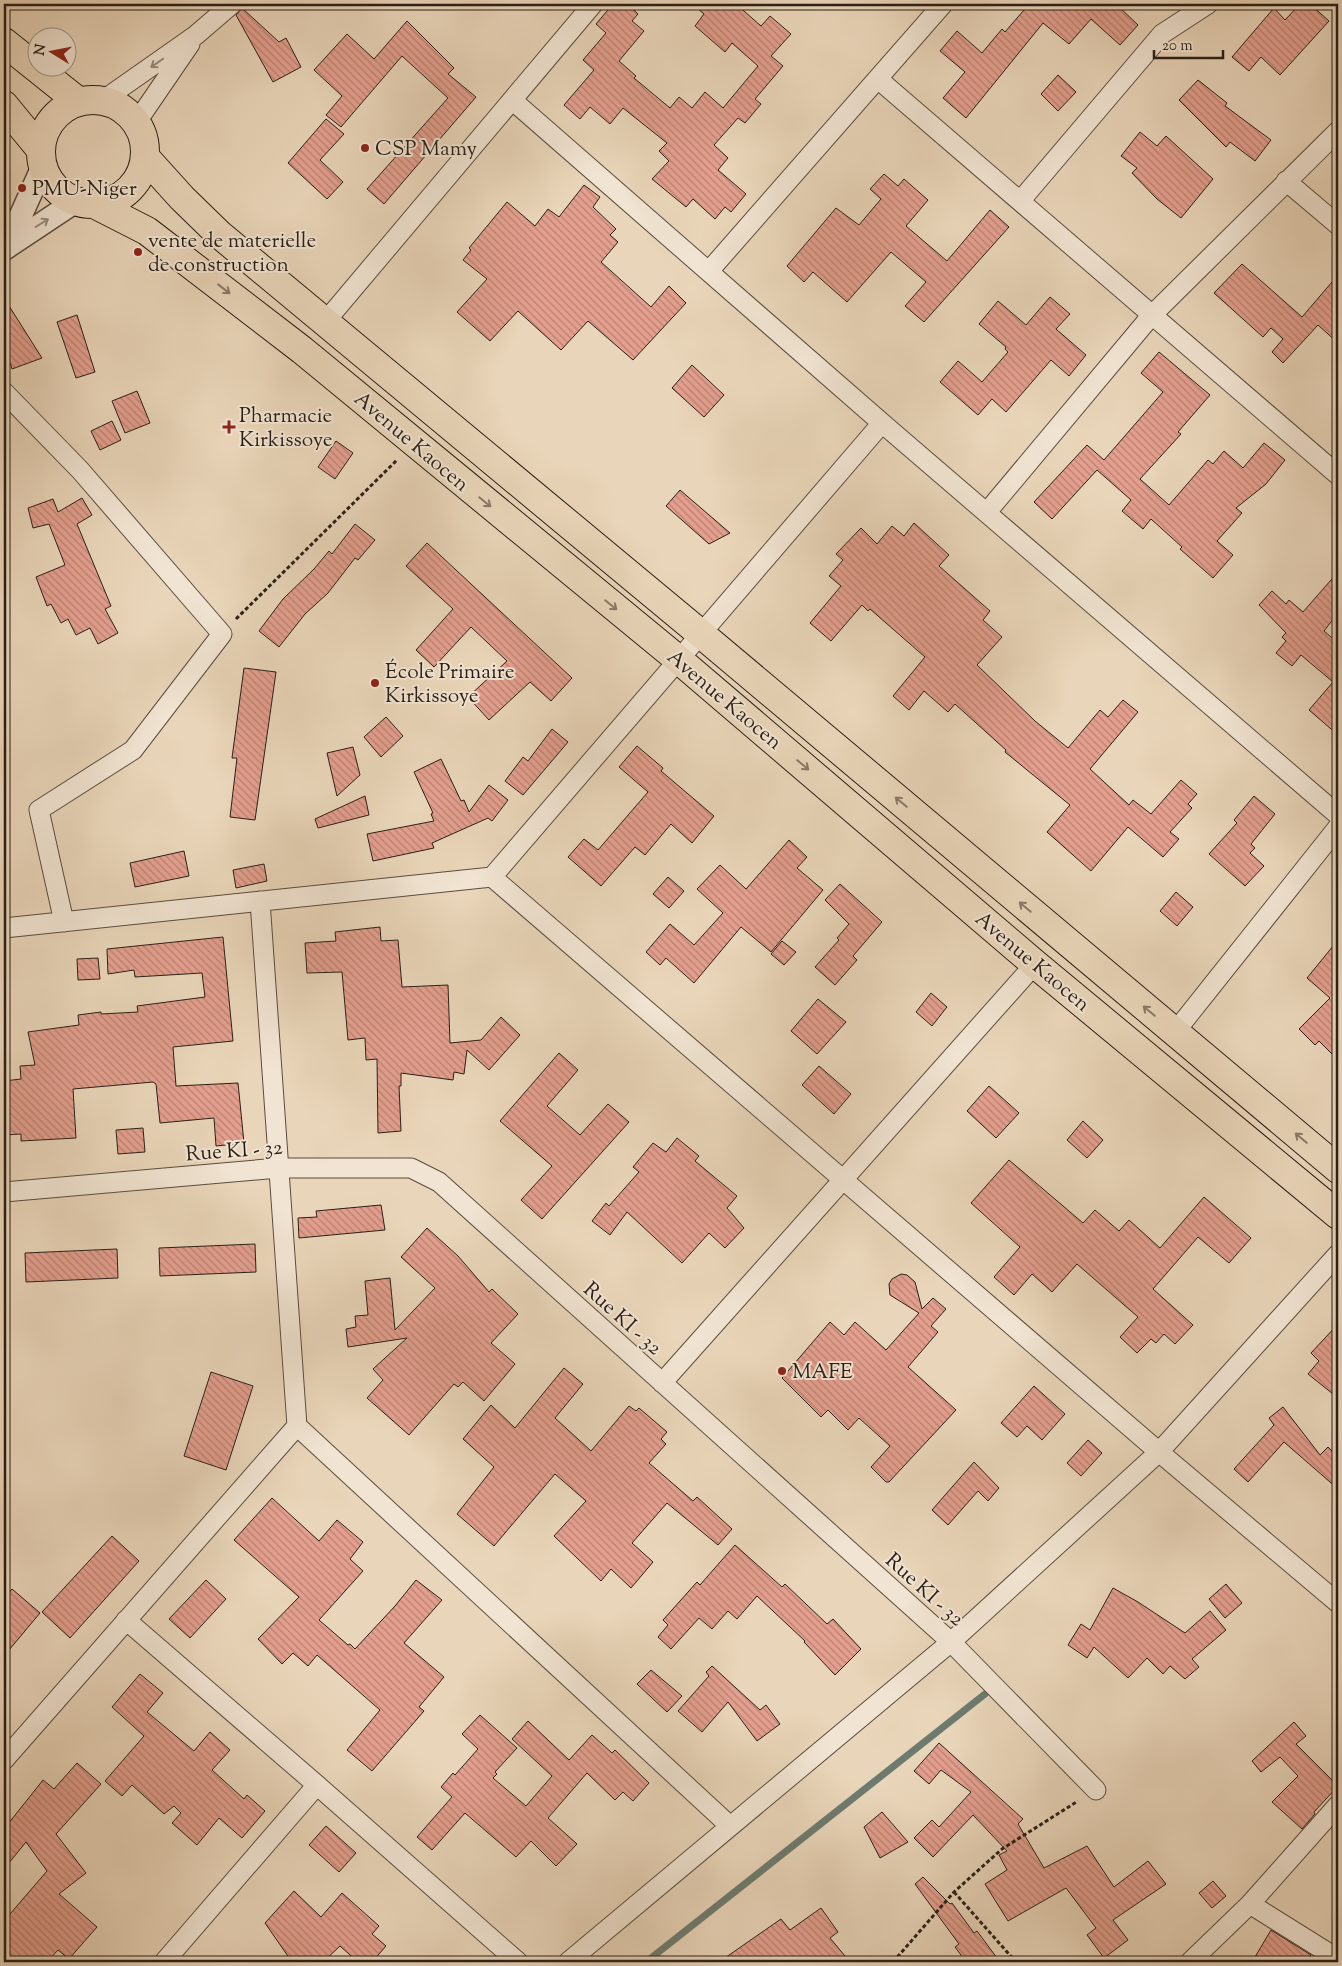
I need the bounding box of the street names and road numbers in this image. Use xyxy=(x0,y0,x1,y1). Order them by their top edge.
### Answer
street label: Avenue Kaocen xyxy=(347,385,475,500)
street label: Avenue Kaocen xyxy=(660,643,788,758)
street label: Avenue Kaocen xyxy=(968,905,1096,1020)
street label: Rue KI - 32 xyxy=(185,1134,284,1170)
street label: Rue KI - 32 xyxy=(575,1276,668,1363)
street label: Rue KI - 32 xyxy=(877,1547,970,1634)

